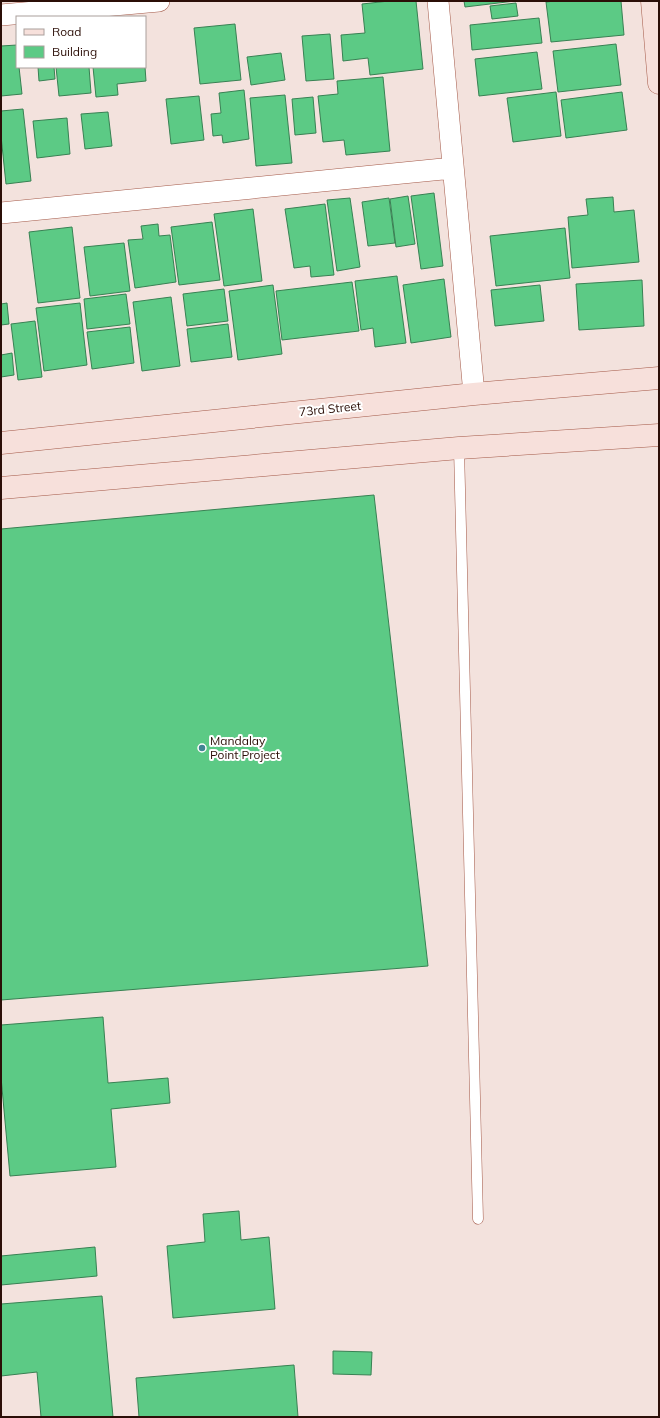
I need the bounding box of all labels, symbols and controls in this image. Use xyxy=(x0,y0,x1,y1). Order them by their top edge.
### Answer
legend xyxy=(16,16,146,68)
text: Road xyxy=(52,24,81,39)
text: Building xyxy=(52,44,97,59)
street label: 73rd Street xyxy=(298,398,362,419)
place label: Mandalay Point Project xyxy=(210,733,280,762)
marker: Mandalay Point Project xyxy=(197,743,207,753)

